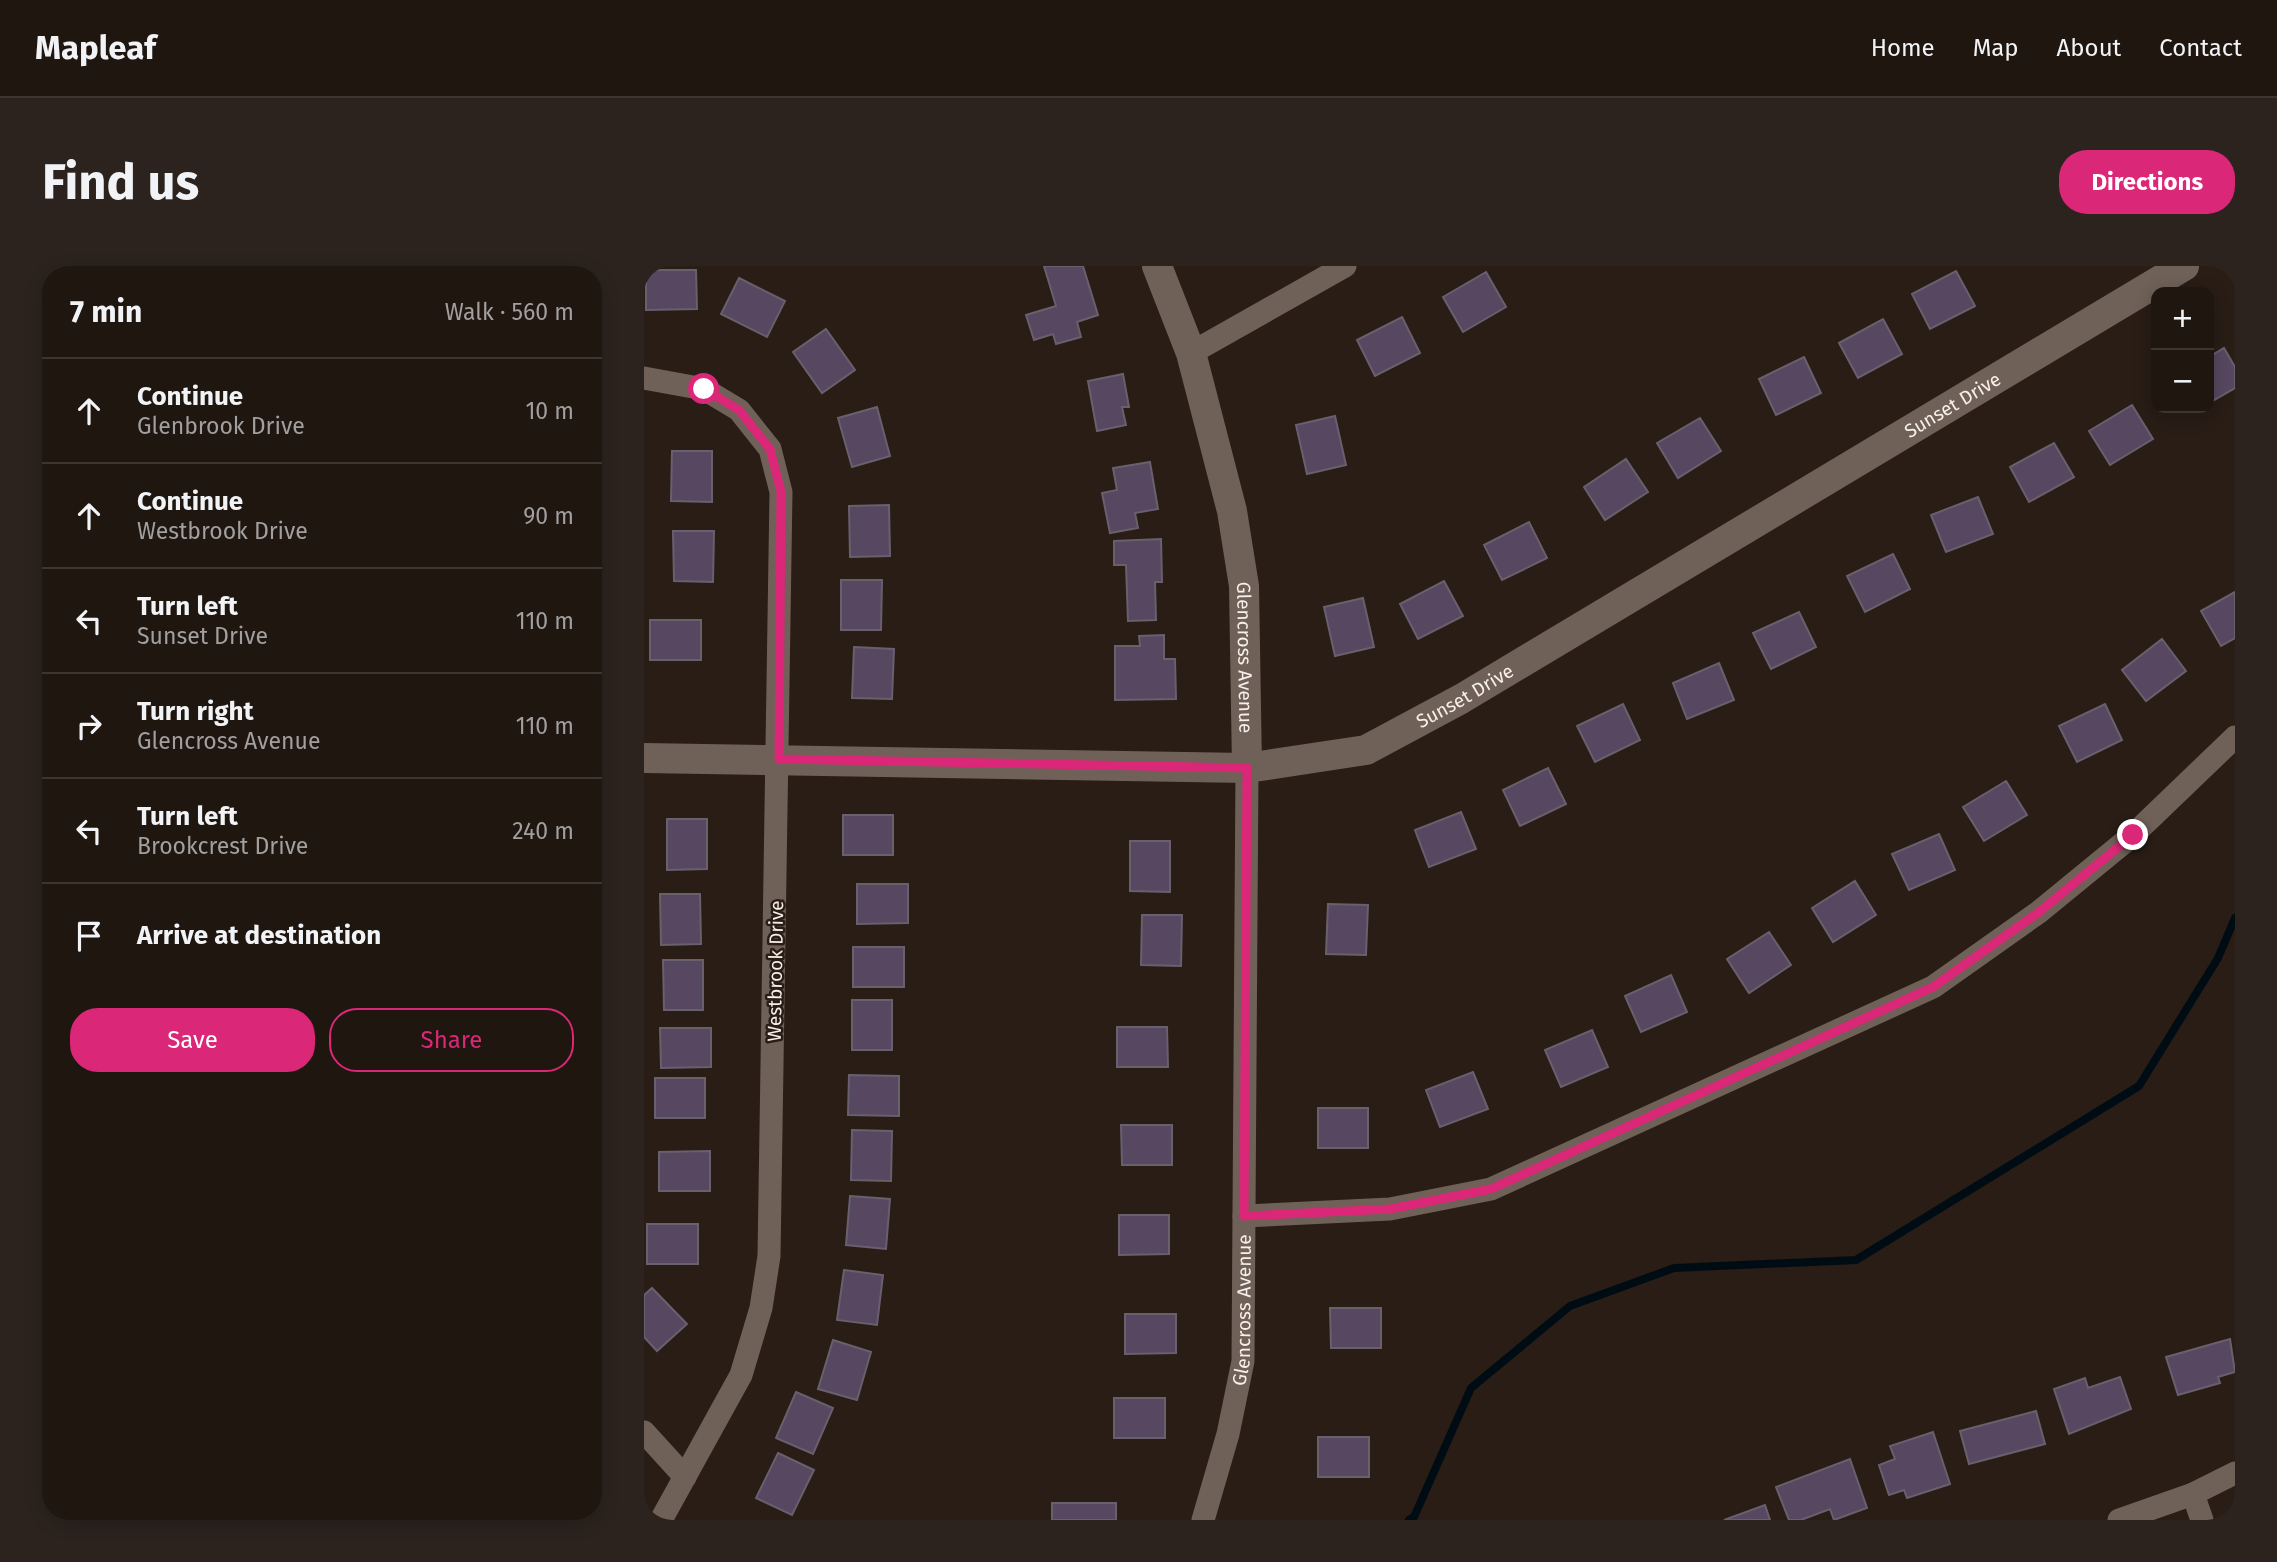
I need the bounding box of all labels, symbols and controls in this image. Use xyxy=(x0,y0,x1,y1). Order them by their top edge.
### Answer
text: Mapleaf xyxy=(35,28,156,68)
text: Home xyxy=(1871,34,1935,62)
text: Map xyxy=(1973,34,2019,62)
text: About xyxy=(2057,34,2121,62)
text: Contact xyxy=(2159,34,2242,62)
button: Directions xyxy=(2059,150,2235,214)
text: Find us xyxy=(42,153,199,212)
map controls xyxy=(2151,287,2214,413)
button: + xyxy=(2151,287,2214,350)
text: 7 min xyxy=(70,294,142,330)
text: Walk · 560 m xyxy=(445,298,574,326)
button: − xyxy=(2151,350,2214,413)
street label: Sunset Drive xyxy=(1900,367,2005,443)
route start xyxy=(688,373,719,404)
text: Continue xyxy=(137,381,243,412)
icon: ahead xyxy=(70,392,108,430)
text: 10 m xyxy=(525,397,574,425)
text: Glenbrook Drive xyxy=(137,412,305,440)
text: Continue xyxy=(137,486,243,517)
icon: ahead xyxy=(70,497,108,535)
text: 90 m xyxy=(523,502,574,530)
text: Westbrook Drive xyxy=(137,517,308,545)
street label: Glencross Avenue xyxy=(1232,581,1257,733)
text: Turn left xyxy=(137,591,238,622)
icon: left xyxy=(70,602,108,640)
text: 110 m xyxy=(516,607,574,635)
text: Sunset Drive xyxy=(137,622,268,650)
street label: Sunset Drive xyxy=(1412,659,1518,733)
text: Turn right xyxy=(137,696,254,727)
icon: right xyxy=(70,707,108,745)
text: 110 m xyxy=(516,712,574,740)
text: Glencross Avenue xyxy=(137,727,320,755)
text: Turn left xyxy=(137,801,238,832)
icon: left xyxy=(70,812,108,850)
text: 240 m xyxy=(512,817,574,845)
route end xyxy=(2117,819,2148,850)
text: Brookcrest Drive xyxy=(137,832,308,860)
street label: Westbrook Drive xyxy=(763,900,788,1042)
icon: arrive xyxy=(70,917,108,955)
text: Arrive at destination xyxy=(137,920,381,951)
button: Save xyxy=(70,1008,315,1072)
button: Share xyxy=(329,1008,574,1072)
street label: Glencross Avenue xyxy=(1227,1234,1256,1388)

